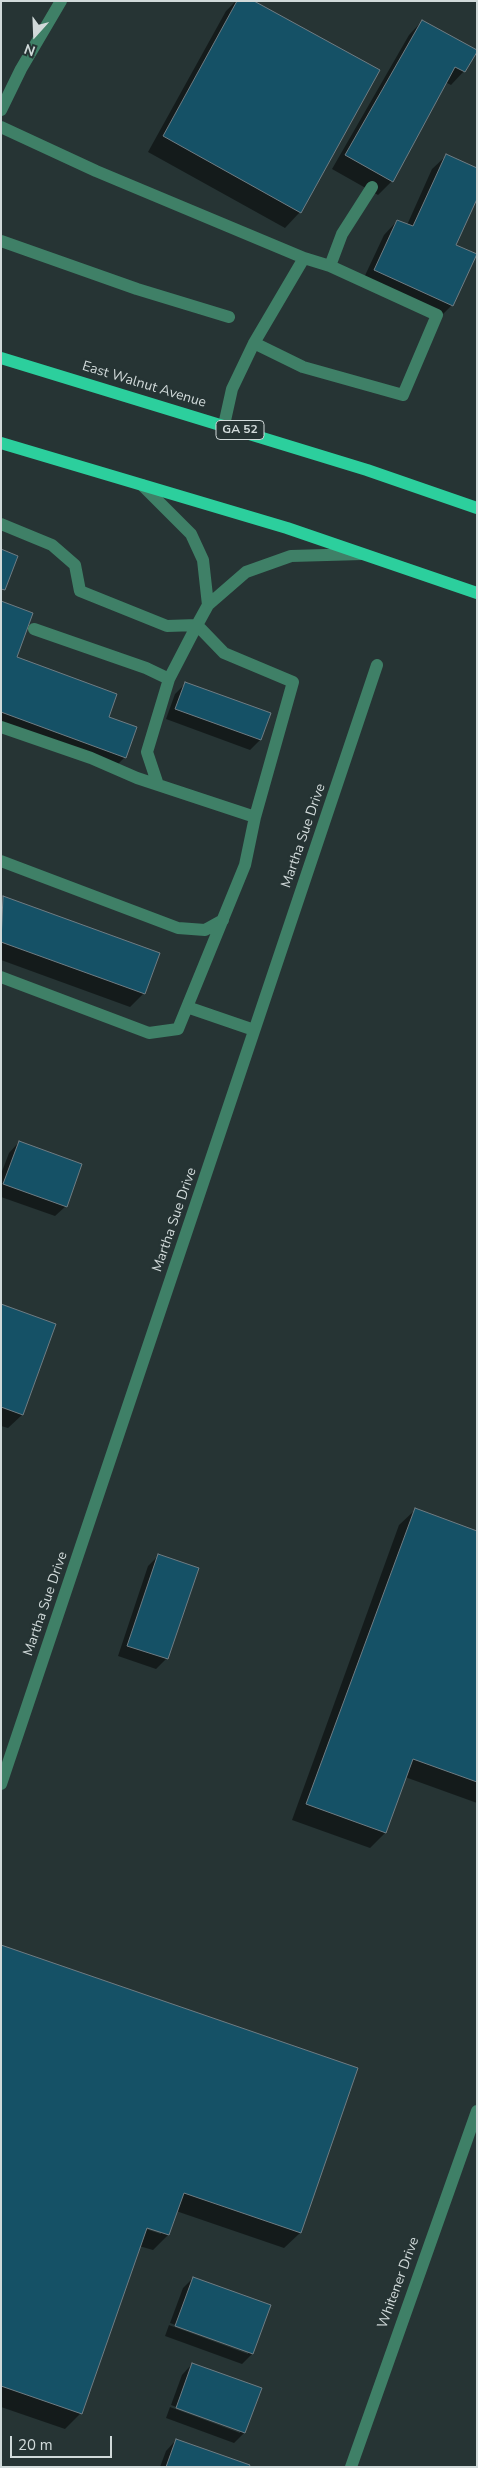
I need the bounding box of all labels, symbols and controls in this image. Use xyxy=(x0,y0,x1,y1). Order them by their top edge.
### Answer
north arrow xyxy=(10,10,60,60)
text: N xyxy=(22,39,38,60)
street label: East Walnut Avenue xyxy=(80,358,208,412)
road number: GA 52 xyxy=(216,420,264,440)
street label: Martha Sue Drive xyxy=(278,782,330,890)
street label: Martha Sue Drive xyxy=(149,1166,201,1274)
street label: Martha Sue Drive xyxy=(20,1550,72,1658)
street label: Whitener Drive xyxy=(375,2235,423,2331)
scale bar xyxy=(12,2426,115,2458)
text: 20 m xyxy=(18,2435,53,2455)

